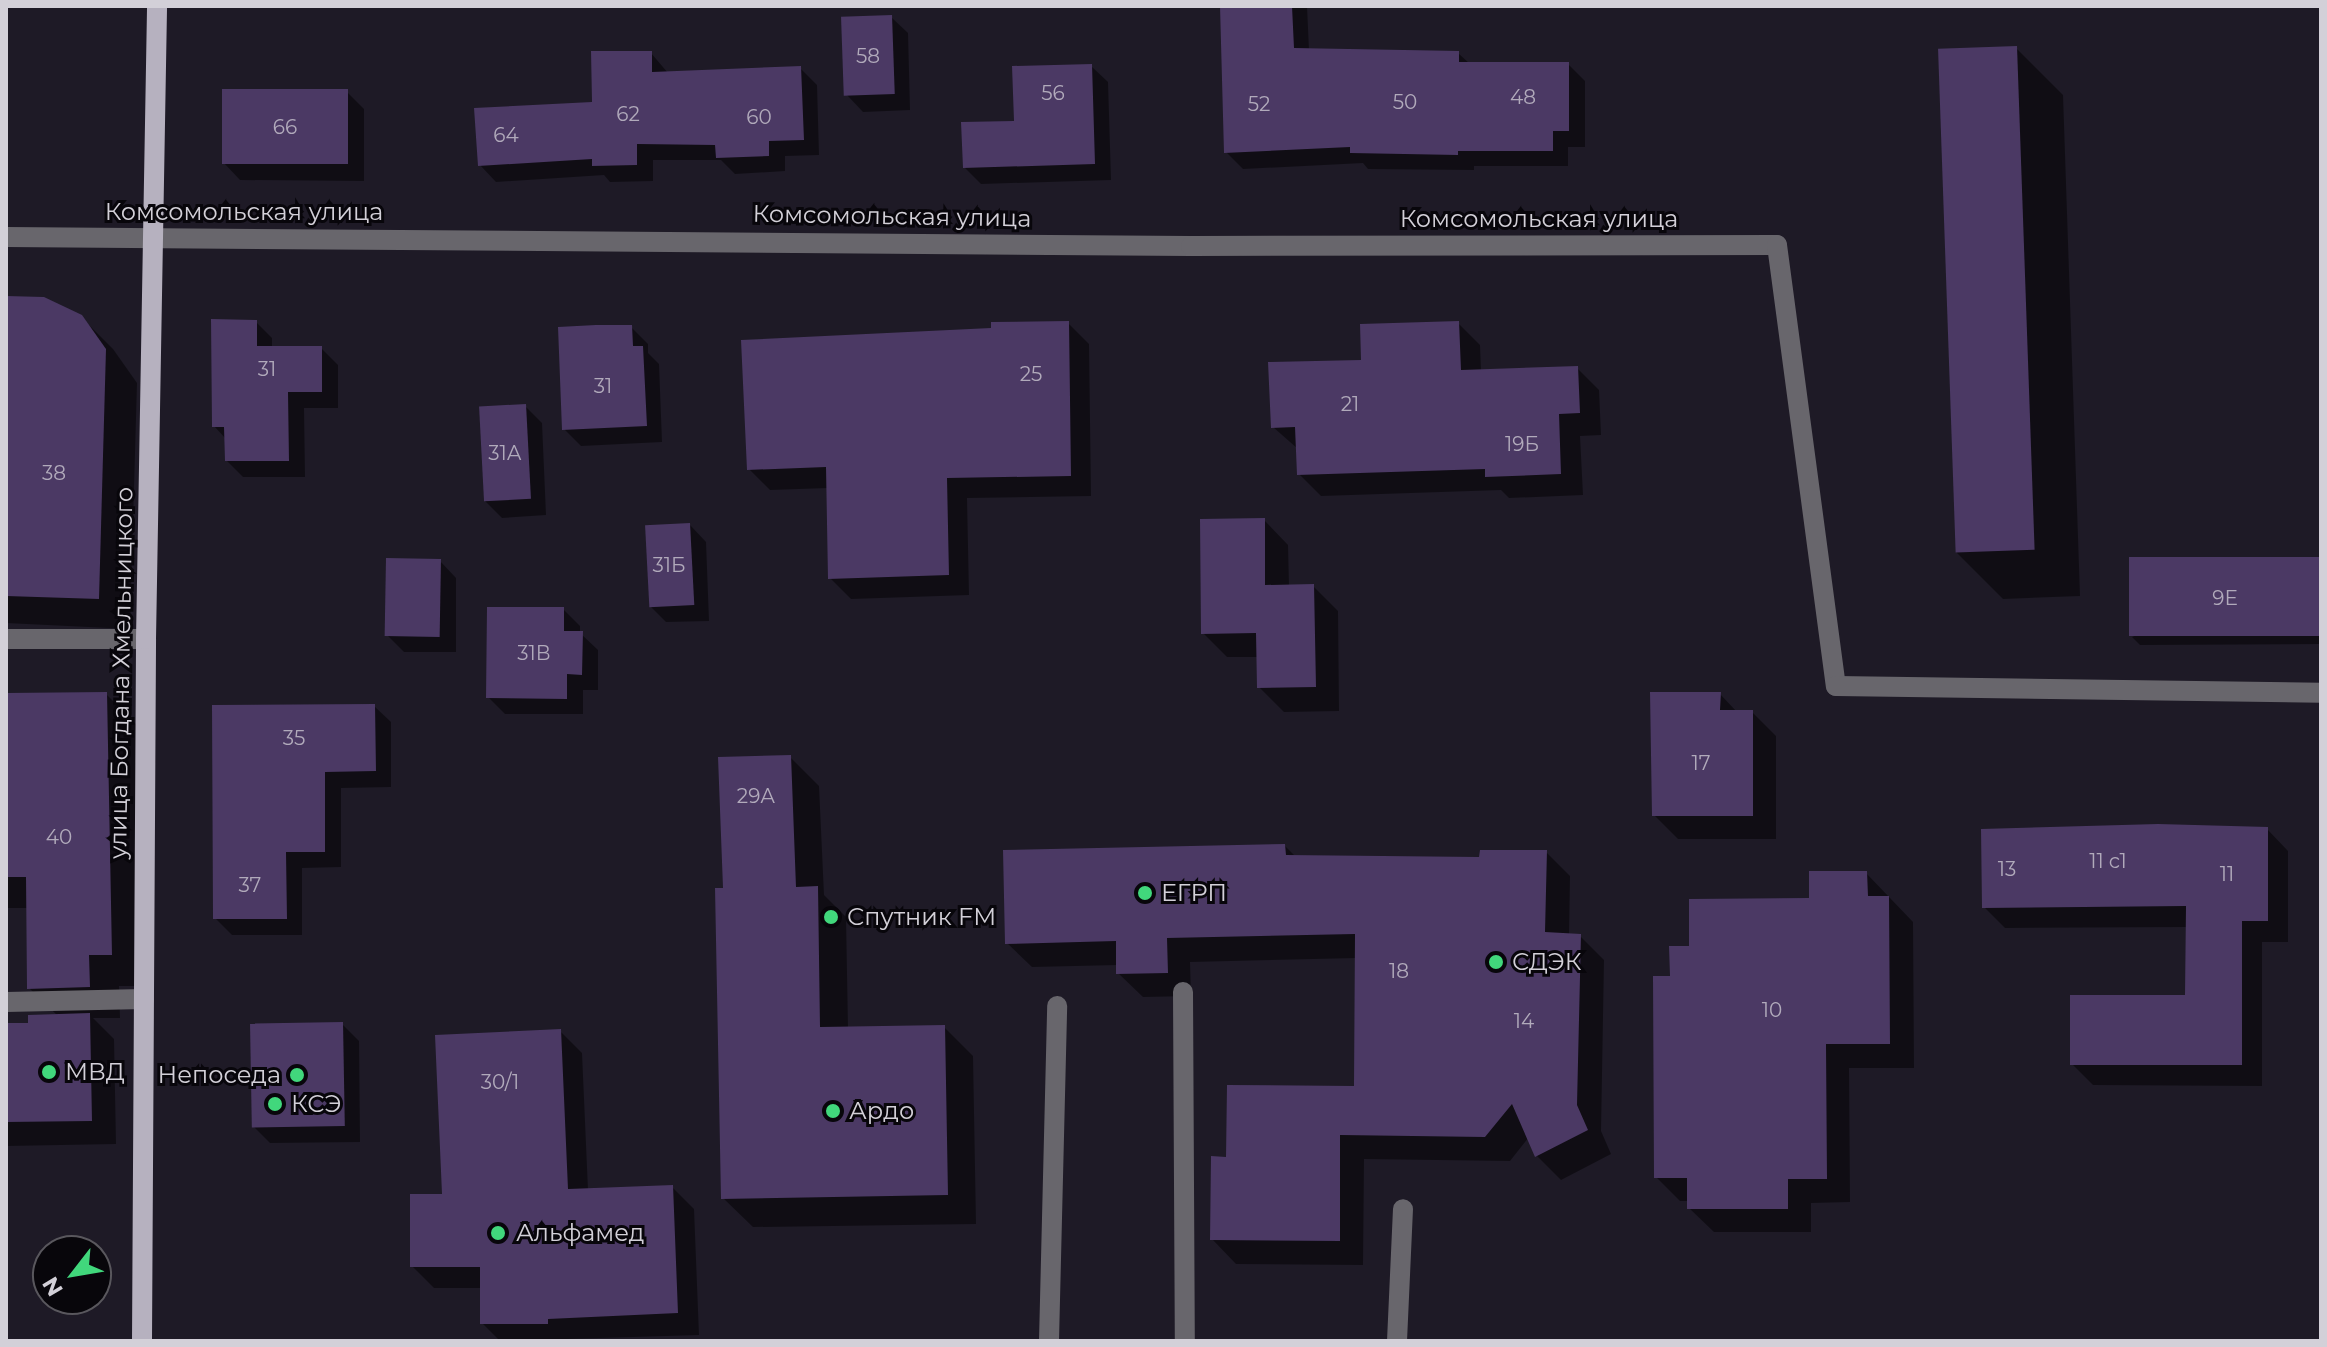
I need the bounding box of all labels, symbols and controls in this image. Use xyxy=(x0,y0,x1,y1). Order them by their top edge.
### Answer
house number: 58 xyxy=(856,44,880,68)
house number: 56 xyxy=(1041,81,1065,105)
house number: 48 xyxy=(1510,85,1536,109)
house number: 50 xyxy=(1393,90,1417,114)
house number: 52 xyxy=(1248,92,1270,116)
house number: 62 xyxy=(616,102,640,126)
house number: 60 xyxy=(746,105,772,129)
house number: 66 xyxy=(273,115,297,139)
house number: 64 xyxy=(493,123,519,147)
street label: Комсомольская улица xyxy=(105,198,383,226)
street label: Комсомольская улица xyxy=(752,199,1032,233)
street label: Комсомольская улица xyxy=(1400,205,1678,233)
house number: 31 xyxy=(258,357,276,381)
house number: 25 xyxy=(1020,362,1042,386)
house number: 31 xyxy=(594,374,612,398)
house number: 21 xyxy=(1341,392,1359,416)
house number: 19Б xyxy=(1505,432,1539,456)
house number: 31А xyxy=(488,441,522,465)
house number: 38 xyxy=(42,461,66,485)
street label: улица Богдана Хмельницкого xyxy=(103,487,139,859)
house number: 31Б xyxy=(652,553,686,577)
house number: 9Е xyxy=(2212,586,2238,610)
house number: 31В xyxy=(517,641,551,665)
house number: 35 xyxy=(283,726,305,750)
house number: 17 xyxy=(1692,751,1710,775)
house number: 29А xyxy=(737,784,775,808)
house number: 40 xyxy=(46,825,72,849)
house number: 11 с1 xyxy=(2089,849,2127,873)
house number: 13 xyxy=(1998,857,2016,881)
house number: 11 xyxy=(2220,862,2234,886)
house number: 37 xyxy=(239,873,261,897)
place label: ЕГРП xyxy=(1161,879,1227,907)
marker: ЕГРП xyxy=(1136,884,1154,902)
place label: Спутник FM xyxy=(847,903,996,931)
marker: Спутник FM xyxy=(822,908,840,926)
place label: СДЭК xyxy=(1512,948,1582,976)
marker: СДЭК xyxy=(1487,953,1505,971)
house number: 18 xyxy=(1389,959,1409,983)
house number: 10 xyxy=(1762,998,1782,1022)
house number: 14 xyxy=(1514,1009,1534,1033)
place label: МВД xyxy=(65,1058,125,1086)
place label: Непоседа xyxy=(158,1061,281,1089)
marker: МВД xyxy=(40,1063,58,1081)
marker: Непоседа xyxy=(288,1066,306,1084)
house number: 30/1 xyxy=(481,1070,519,1094)
place label: КСЭ xyxy=(291,1090,341,1118)
marker: КСЭ xyxy=(266,1095,284,1113)
place label: Ардо xyxy=(849,1097,914,1125)
marker: Ардо xyxy=(824,1102,842,1120)
place label: Альфамед xyxy=(516,1219,644,1247)
marker: Альфамед xyxy=(487,1222,509,1244)
north arrow xyxy=(32,1235,112,1315)
text: N xyxy=(37,1272,69,1301)

